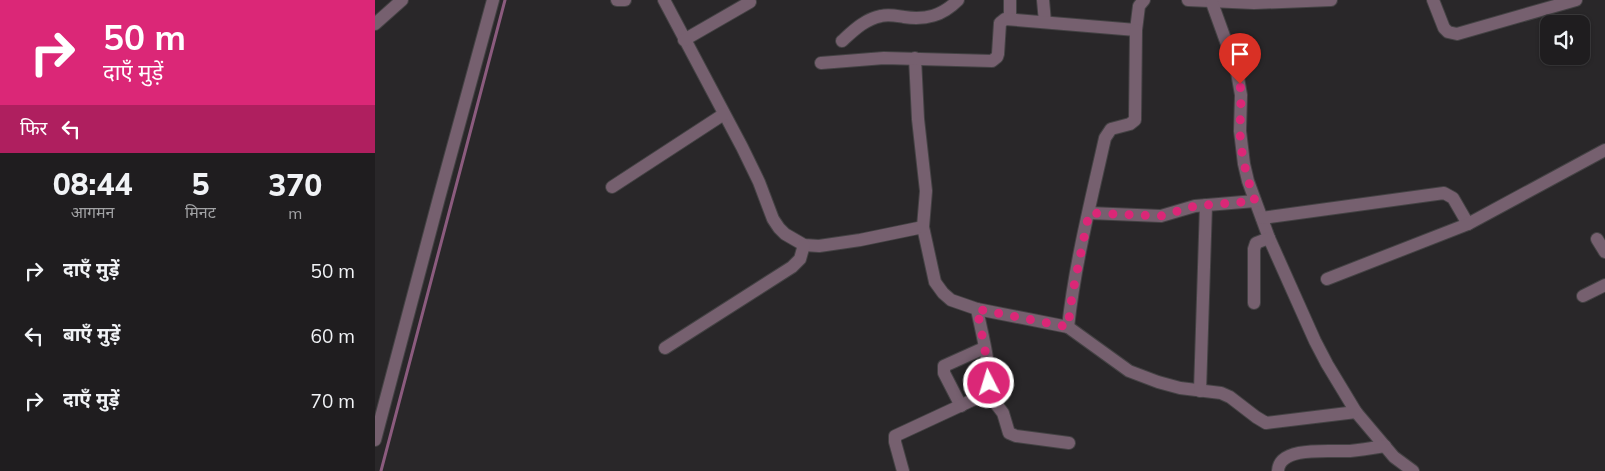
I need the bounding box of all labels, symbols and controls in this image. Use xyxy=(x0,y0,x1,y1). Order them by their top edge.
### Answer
text: 50 m xyxy=(103,15,186,59)
map controls xyxy=(1540,15,1590,65)
button: sound xyxy=(1540,15,1590,65)
icon: right xyxy=(20,20,85,85)
pin xyxy=(1219,33,1261,84)
icon: arrive xyxy=(1226,40,1254,68)
text: दाएँ मुड़ें xyxy=(103,58,163,86)
icon: left xyxy=(57,115,85,143)
text: फिर xyxy=(20,116,47,140)
text: 08:44 xyxy=(53,165,132,203)
text: 5 xyxy=(191,165,209,203)
text: 370 xyxy=(268,166,322,204)
text: आगमन xyxy=(71,202,114,222)
text: मिनट xyxy=(185,202,216,222)
text: m xyxy=(288,203,302,223)
icon: right xyxy=(20,257,48,285)
text: दाएँ मुड़ें xyxy=(63,257,119,281)
text: 50 m xyxy=(311,259,355,283)
icon: left xyxy=(20,322,48,350)
text: बाएँ मुड़ें xyxy=(63,322,120,346)
text: 60 m xyxy=(311,324,355,348)
position arrow xyxy=(962,356,1014,408)
icon: right xyxy=(20,387,48,415)
text: दाएँ मुड़ें xyxy=(63,387,119,411)
text: 70 m xyxy=(311,389,355,413)

